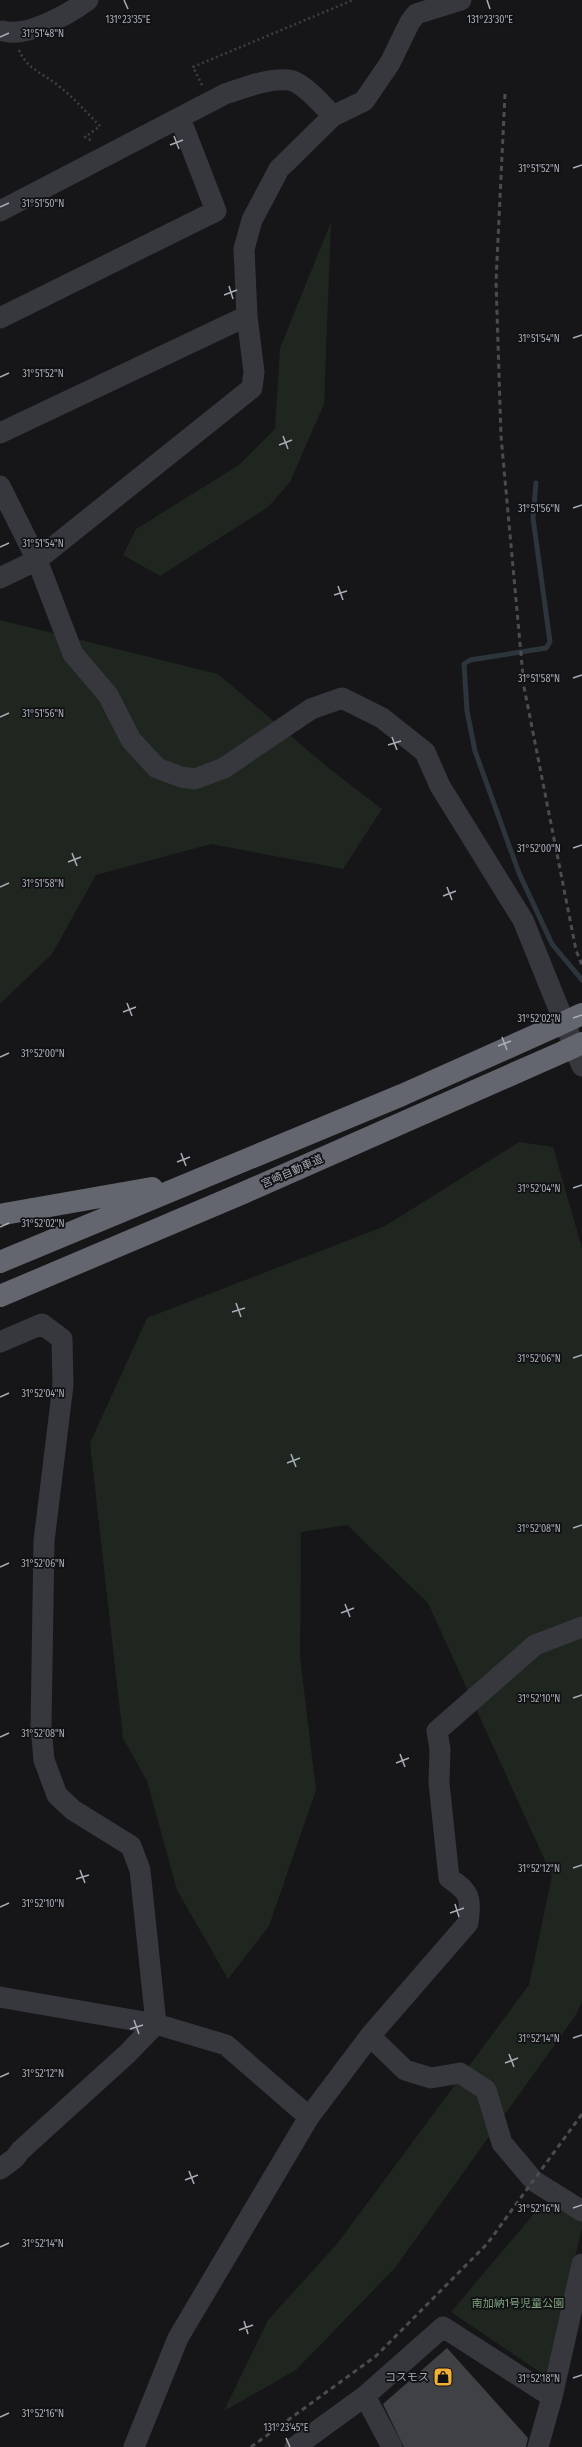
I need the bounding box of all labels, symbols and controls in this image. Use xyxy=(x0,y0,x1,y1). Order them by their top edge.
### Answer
text: 131°23'35"E xyxy=(106,14,151,26)
text: 131°23'30"E xyxy=(467,14,513,26)
text: 31°51'48"N xyxy=(22,28,64,40)
text: 31°51'52"N xyxy=(518,163,560,175)
text: 31°51'50"N xyxy=(22,198,64,210)
text: 31°51'54"N xyxy=(518,333,560,345)
text: 31°51'52"N xyxy=(22,368,64,380)
text: 31°51'56"N xyxy=(518,503,560,515)
text: 31°51'54"N xyxy=(22,538,64,550)
text: 31°51'58"N xyxy=(518,673,560,685)
text: 31°51'56"N xyxy=(22,708,64,720)
text: 31°52'00"N xyxy=(517,843,561,855)
text: 31°51'58"N xyxy=(22,878,64,890)
text: 31°52'02"N xyxy=(517,1013,561,1025)
text: 31°52'00"N xyxy=(21,1048,65,1060)
street label: 宮崎自動車道 xyxy=(259,1152,325,1191)
text: 31°52'04"N xyxy=(517,1183,561,1195)
text: 31°52'02"N xyxy=(21,1218,65,1230)
text: 31°52'06"N xyxy=(517,1353,561,1365)
text: 31°52'04"N xyxy=(21,1388,65,1400)
text: 31°52'08"N xyxy=(517,1523,561,1535)
text: 31°52'06"N xyxy=(21,1558,65,1570)
text: 31°52'10"N xyxy=(518,1693,560,1705)
text: 31°52'08"N xyxy=(21,1728,65,1740)
text: 31°52'12"N xyxy=(518,1863,560,1875)
text: 31°52'10"N xyxy=(22,1898,64,1910)
text: 31°52'14"N xyxy=(518,2033,560,2045)
text: 31°52'12"N xyxy=(22,2068,64,2080)
text: 31°52'16"N xyxy=(518,2203,560,2215)
text: 31°52'14"N xyxy=(22,2238,64,2250)
park label: 南加納1号児童公園 xyxy=(472,2297,564,2310)
shop icon: コスモス xyxy=(432,2366,454,2388)
place label: コスモス xyxy=(385,2371,429,2384)
text: 31°52'18"N xyxy=(518,2373,560,2385)
text: 31°52'16"N xyxy=(22,2408,64,2420)
text: 131°23'45"E xyxy=(264,2422,309,2434)

